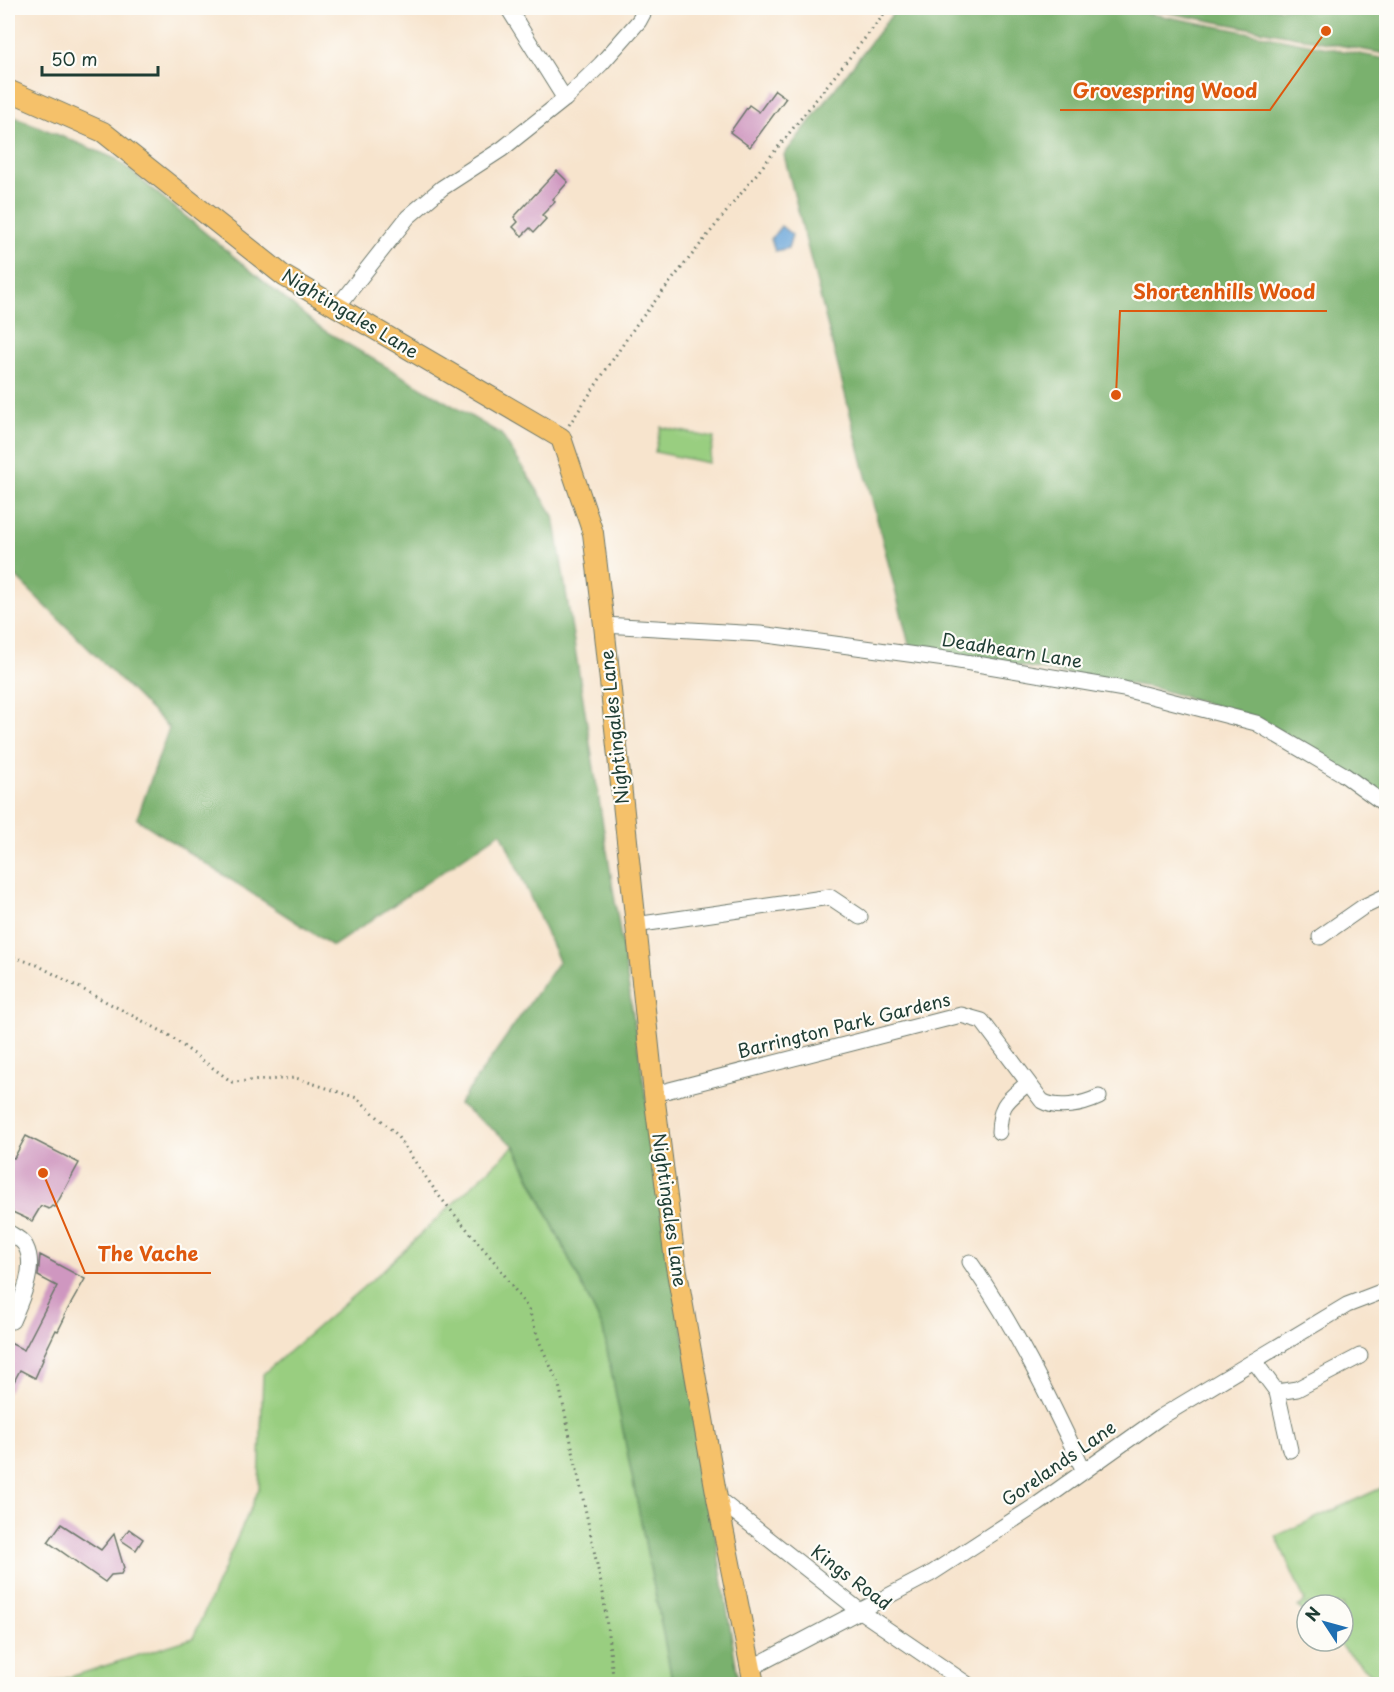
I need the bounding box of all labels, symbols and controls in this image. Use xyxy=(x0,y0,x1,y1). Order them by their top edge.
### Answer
scale bar xyxy=(42,39,158,77)
text: 50 m xyxy=(51,45,98,72)
callout: Grovespring Wood xyxy=(1060,72,1270,110)
text: Grovespring Wood xyxy=(1073,75,1257,105)
street label: Nightingales Lane xyxy=(277,261,424,364)
callout: Shortenhills Wood xyxy=(1120,273,1327,311)
text: Shortenhills Wood xyxy=(1133,276,1315,306)
street label: Deadhearn Lane xyxy=(940,625,1084,674)
street label: Nightingales Lane xyxy=(592,649,635,806)
street label: Barrington Park Gardens xyxy=(734,985,953,1064)
street label: Nightingales Lane xyxy=(646,1131,695,1289)
callout: The Vache xyxy=(85,1235,211,1273)
text: The Vache xyxy=(98,1238,199,1268)
street label: Gorelands Lane xyxy=(996,1413,1121,1512)
street label: Kings Road xyxy=(806,1537,898,1616)
north arrow xyxy=(1295,1593,1355,1653)
text: N xyxy=(1299,1601,1325,1626)

